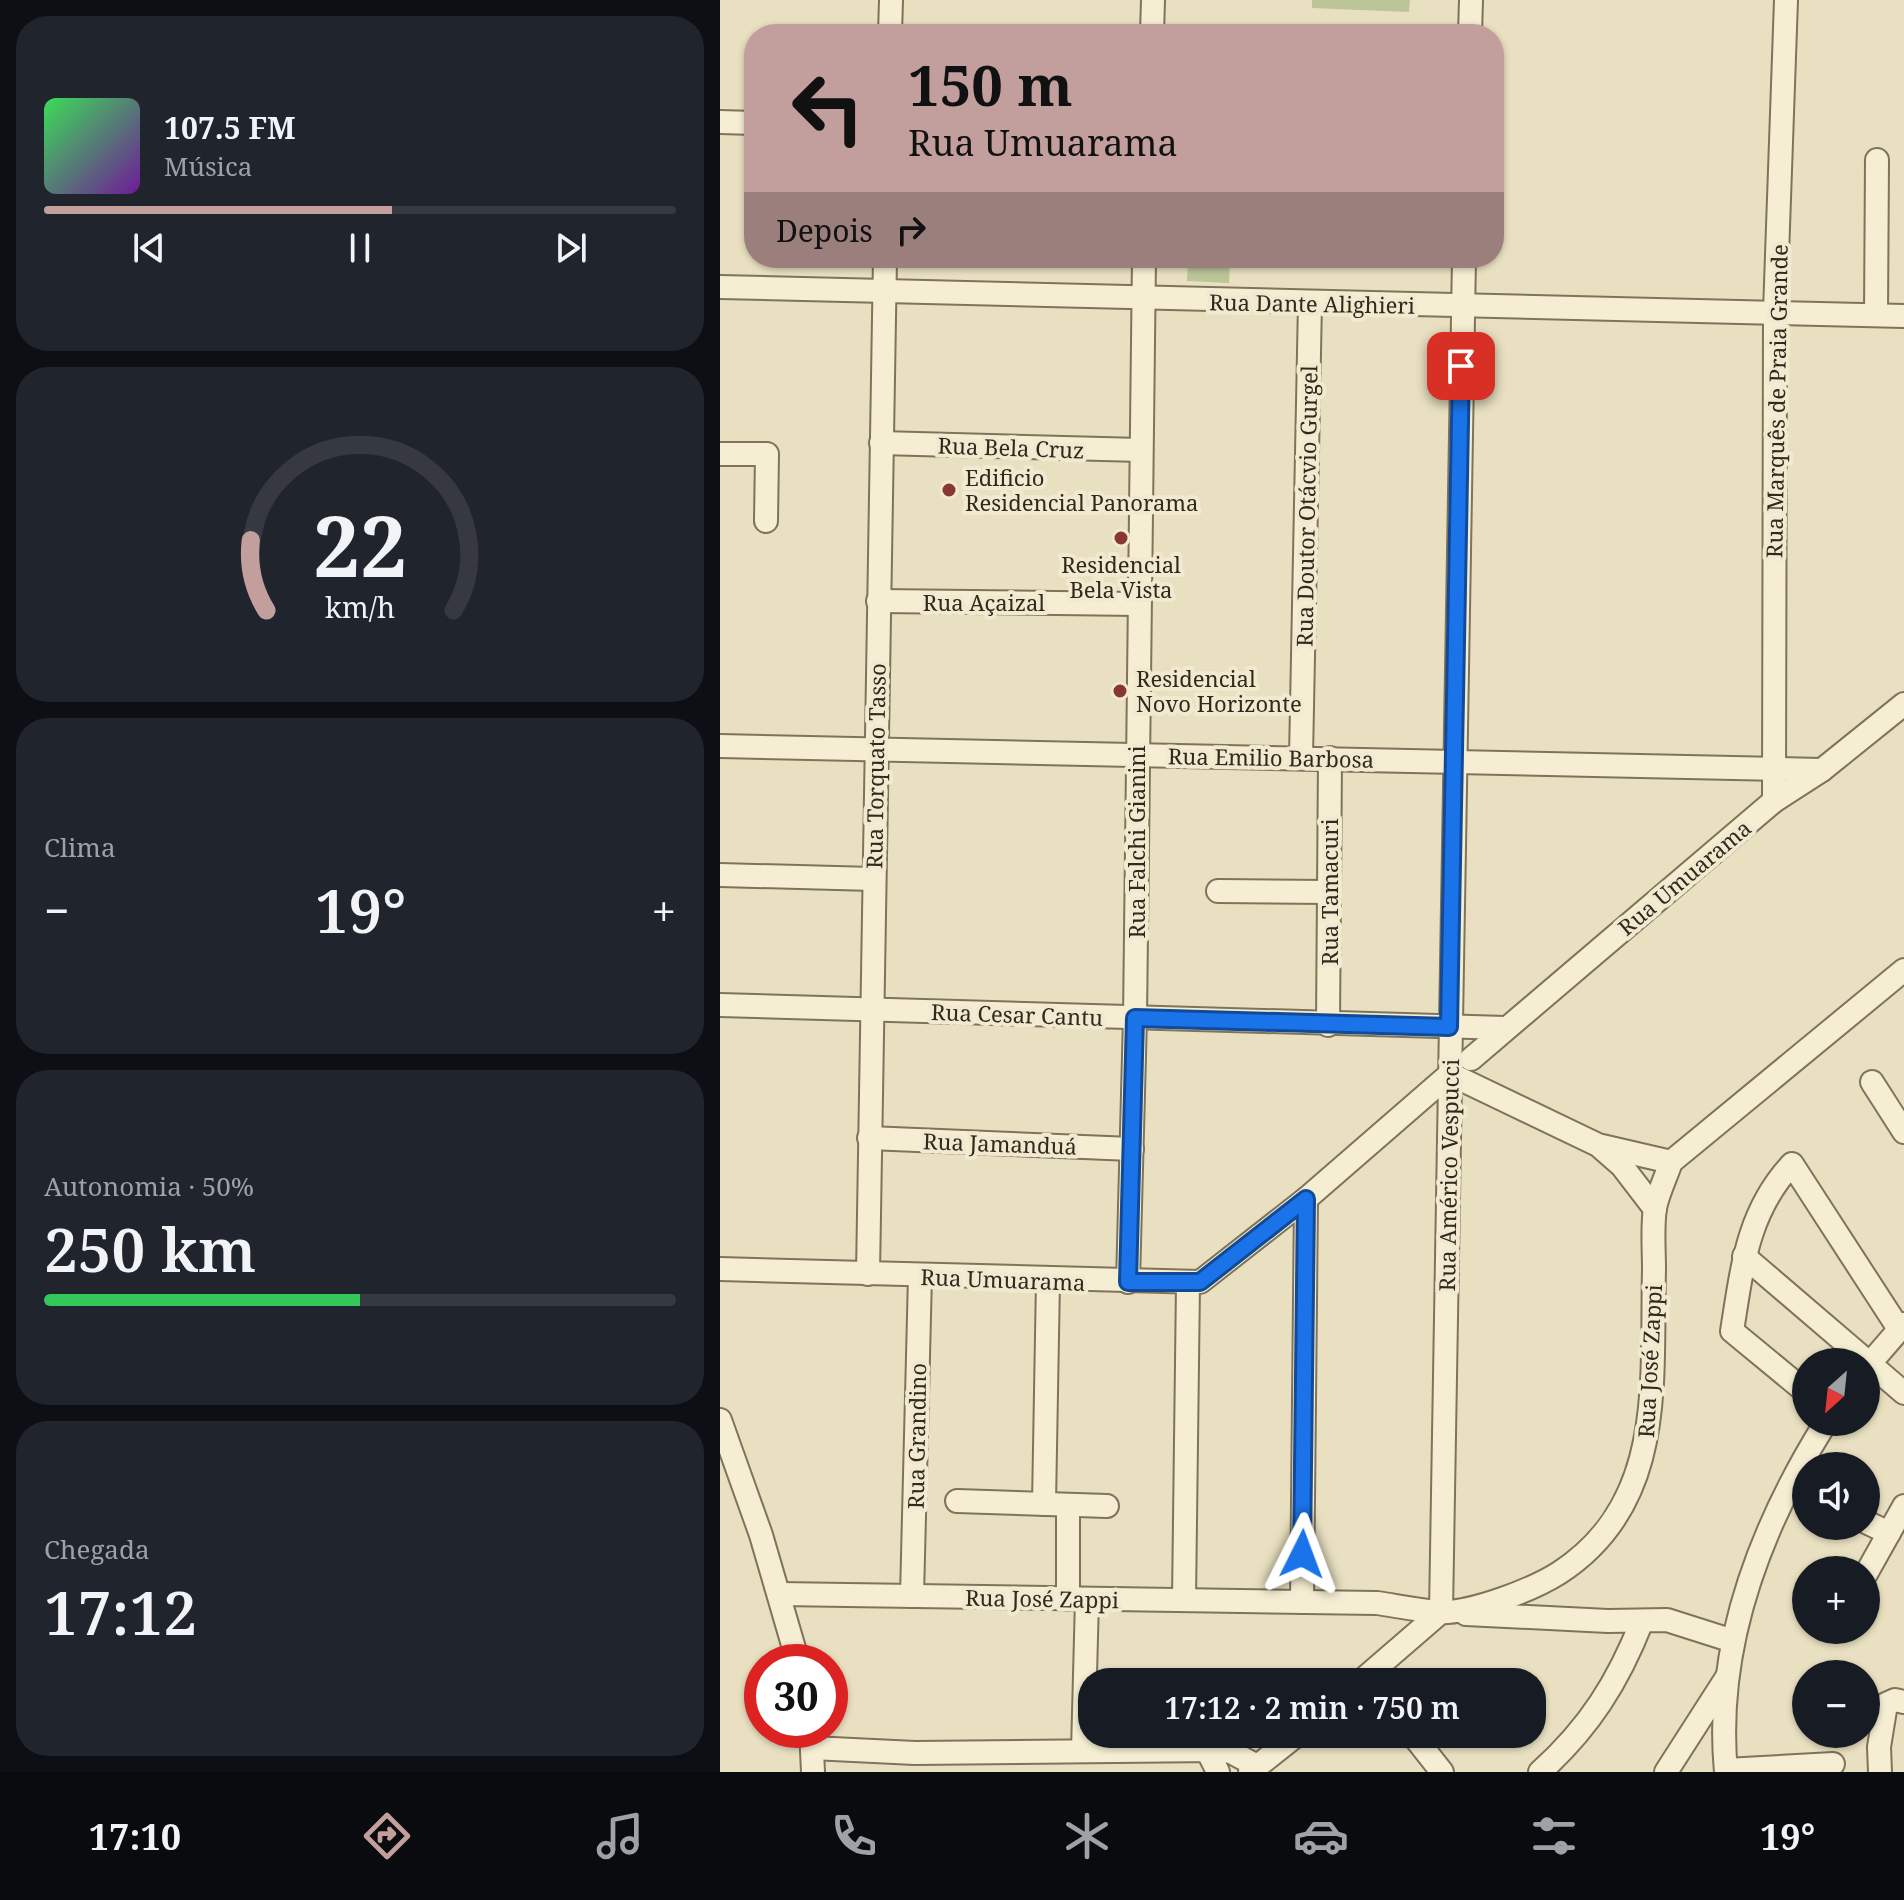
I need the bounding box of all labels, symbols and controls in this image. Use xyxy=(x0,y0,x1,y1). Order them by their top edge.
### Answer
text: 150 m xyxy=(908,46,1073,122)
icon: left xyxy=(776,56,880,160)
text: 107.5 FM xyxy=(164,107,296,148)
text: Rua Umuarama xyxy=(908,118,1178,167)
text: Música xyxy=(164,148,252,184)
icon: right xyxy=(889,208,933,252)
text: Depois xyxy=(776,210,873,251)
icon: previous xyxy=(127,226,171,270)
icon: pause xyxy=(338,226,382,270)
icon: next xyxy=(549,226,593,270)
street label: Rua Marquês de Praia Grande xyxy=(1758,244,1794,558)
street label: Rua Dante Alighieri xyxy=(1209,286,1415,320)
pin xyxy=(1427,332,1495,400)
icon: arrive xyxy=(1439,344,1483,388)
street label: Rua Doutor Otácvio Gurgel xyxy=(1289,365,1323,647)
street label: Rua Bela Cruz xyxy=(937,429,1085,465)
place label: Edificio Residencial Panorama xyxy=(965,462,1198,517)
marker: Edificio Residencial Panorama xyxy=(940,481,958,499)
text: 22 xyxy=(313,487,407,600)
marker: Residencial Bela Vista xyxy=(1112,529,1130,547)
place label: Residencial Bela Vista xyxy=(1061,549,1181,604)
text: km/h xyxy=(325,587,395,626)
street label: Rua Açaizal xyxy=(923,587,1045,617)
street label: Rua Torquato Tasso xyxy=(858,663,892,869)
place label: Residencial Novo Horizonte xyxy=(1136,663,1302,718)
marker: Residencial Novo Horizonte xyxy=(1111,682,1129,700)
street label: Rua Emilio Barbosa xyxy=(1168,740,1374,774)
street label: Rua Falchi Gianini xyxy=(1121,746,1151,938)
street label: Rua Umuarama xyxy=(1611,813,1757,941)
street label: Rua Tamacuri xyxy=(1314,818,1344,966)
text: Clima xyxy=(44,829,116,865)
text: 19° xyxy=(315,869,406,951)
text: − xyxy=(44,880,69,940)
text: + xyxy=(651,880,676,940)
street label: Rua Cesar Cantu xyxy=(931,996,1103,1032)
street label: Rua Américo Vespucci xyxy=(1431,1058,1465,1292)
street label: Rua Jamanduá xyxy=(923,1125,1077,1161)
text: Autonomia · 50% xyxy=(44,1168,254,1204)
text: 250 km xyxy=(44,1208,256,1290)
street label: Rua Umuarama xyxy=(920,1261,1086,1297)
street label: Rua José Zappi xyxy=(1630,1283,1668,1439)
north arrow xyxy=(1792,1348,1880,1436)
map controls xyxy=(1792,1348,1880,1748)
street label: Rua Grandino xyxy=(900,1363,932,1509)
button: sound xyxy=(1792,1452,1880,1540)
position arrow xyxy=(1260,1512,1344,1596)
text: Chegada xyxy=(44,1531,150,1567)
button: + xyxy=(1792,1556,1880,1644)
text: 17:12 xyxy=(44,1571,197,1653)
street label: Rua José Zappi xyxy=(965,1582,1119,1614)
speed limit sign: 30 xyxy=(744,1644,848,1748)
button: − xyxy=(1792,1660,1880,1748)
text: 17:12 · 2 min · 750 m xyxy=(1164,1687,1460,1728)
icon: directions xyxy=(359,1808,415,1864)
icon: music xyxy=(592,1808,648,1864)
icon: phone xyxy=(826,1808,882,1864)
icon: climate xyxy=(1059,1808,1115,1864)
icon: car xyxy=(1293,1808,1349,1864)
icon: filters xyxy=(1526,1808,1582,1864)
text: 17:10 xyxy=(89,1812,181,1861)
text: 19° xyxy=(1760,1812,1815,1861)

